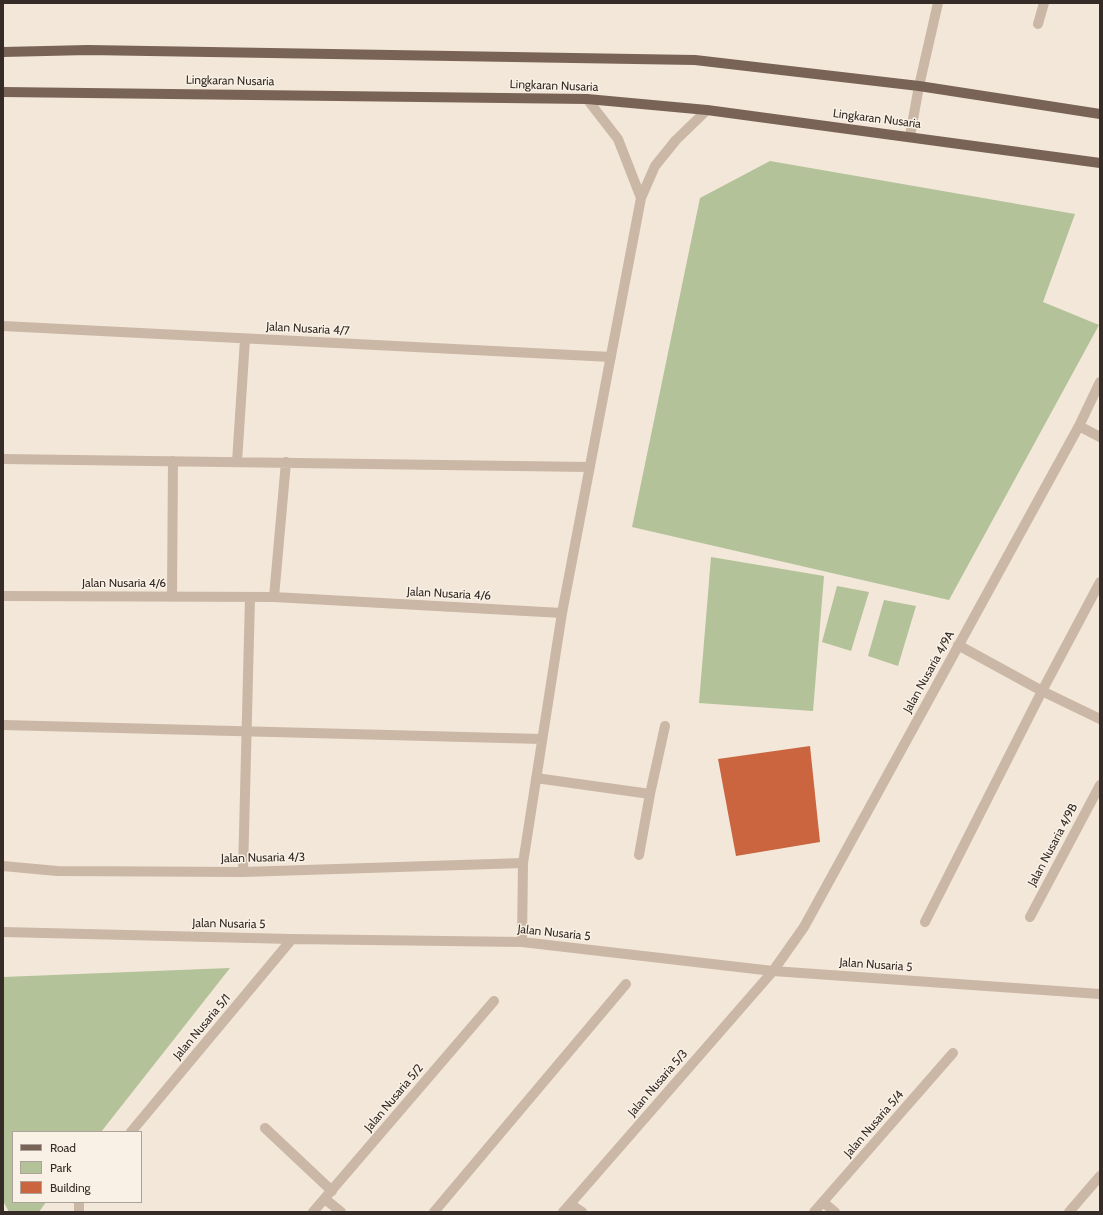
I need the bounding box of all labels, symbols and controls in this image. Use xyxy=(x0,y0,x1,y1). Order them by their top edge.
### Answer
street label: Lingkaran Nusaria xyxy=(186,73,274,89)
street label: Lingkaran Nusaria xyxy=(509,77,599,95)
street label: Lingkaran Nusaria xyxy=(832,106,922,132)
street label: Jalan Nusaria 4/7 xyxy=(266,320,350,338)
street label: Jalan Nusaria 4/6 xyxy=(82,576,166,590)
street label: Jalan Nusaria 4/6 xyxy=(407,585,491,603)
street label: Jalan Nusaria 4/9A xyxy=(901,628,957,716)
street label: Jalan Nusaria 4/9B xyxy=(1025,801,1081,889)
street label: Jalan Nusaria 4/3 xyxy=(221,850,305,866)
street label: Jalan Nusaria 5 xyxy=(192,916,266,932)
street label: Jalan Nusaria 5 xyxy=(517,922,591,944)
street label: Jalan Nusaria 5 xyxy=(839,955,913,975)
street label: Jalan Nusaria 5/1 xyxy=(170,991,234,1063)
street label: Jalan Nusaria 5/3 xyxy=(625,1047,691,1119)
street label: Jalan Nusaria 5/2 xyxy=(362,1061,426,1135)
street label: Jalan Nusaria 5/4 xyxy=(841,1088,907,1160)
legend xyxy=(12,1131,142,1203)
text: Road xyxy=(50,1140,76,1155)
text: Park xyxy=(50,1160,72,1175)
text: Building xyxy=(50,1180,91,1195)

